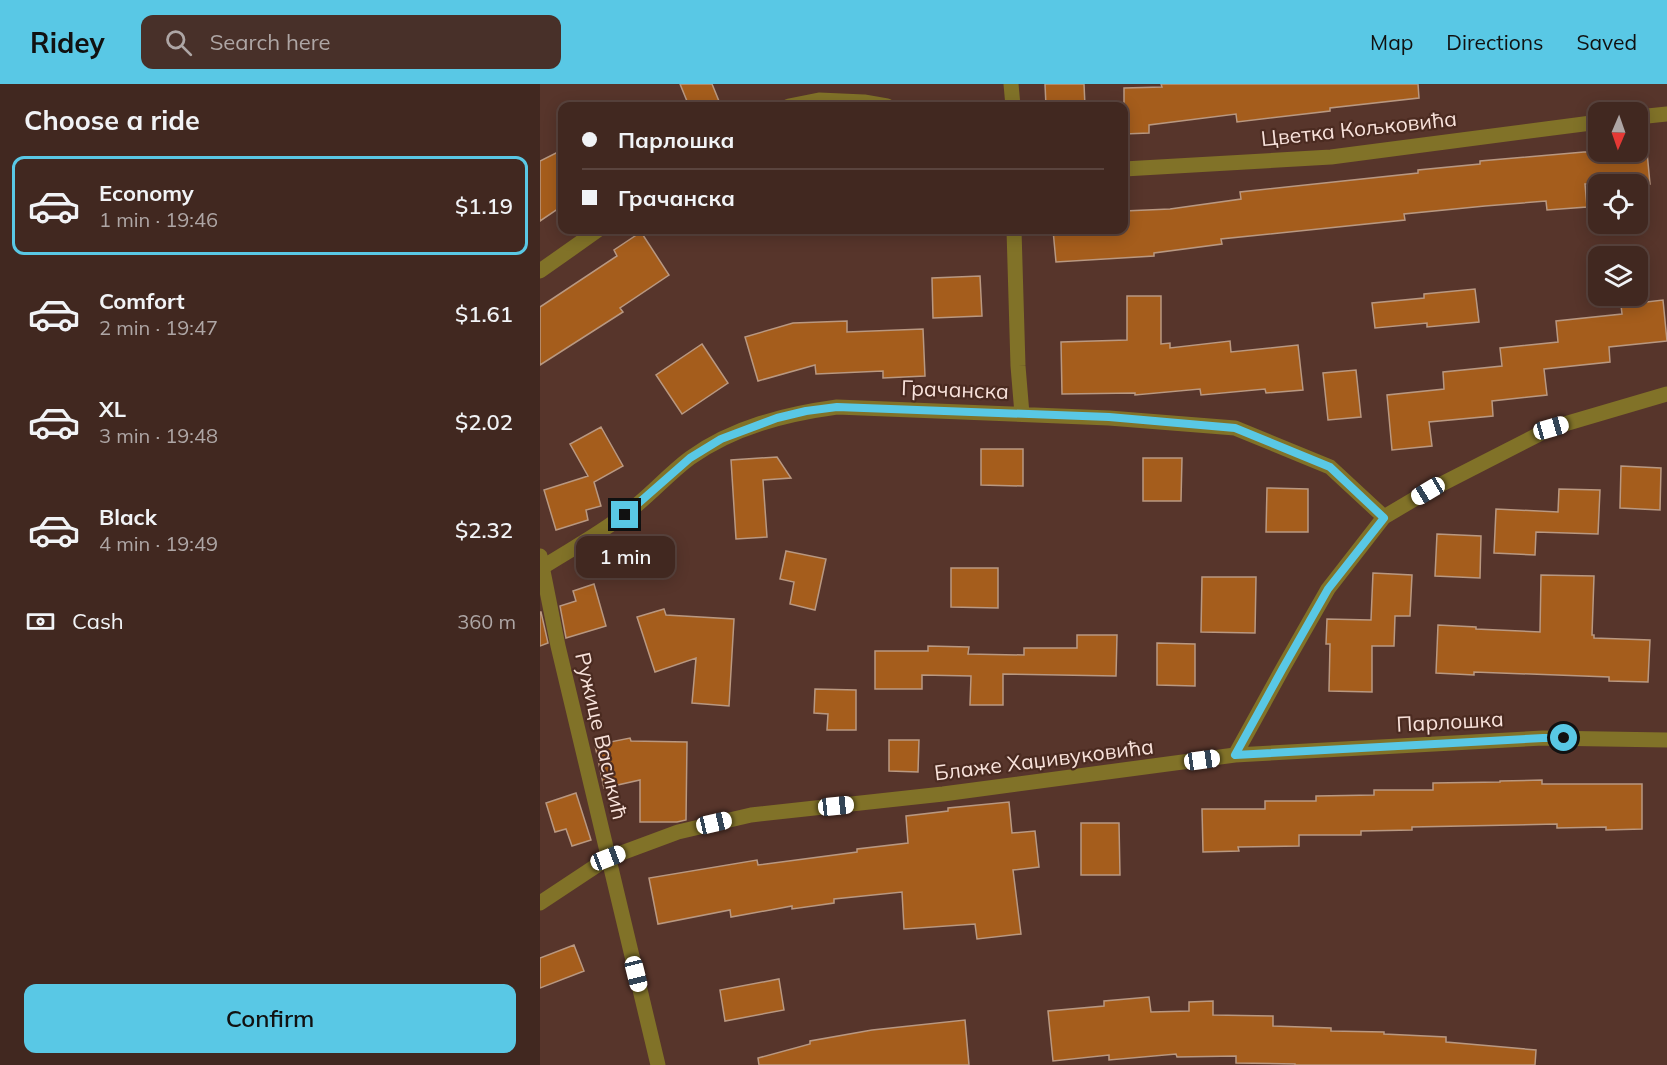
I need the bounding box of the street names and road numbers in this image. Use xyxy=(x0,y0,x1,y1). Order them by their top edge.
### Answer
street label: Цветка Кољковића xyxy=(1260,105,1458,151)
street label: Грачанска xyxy=(901,374,1009,404)
street label: Ружице Васикић xyxy=(570,650,634,822)
street label: Парлошка xyxy=(1396,705,1504,737)
street label: Блаже Хаџивуковића xyxy=(933,733,1155,785)

